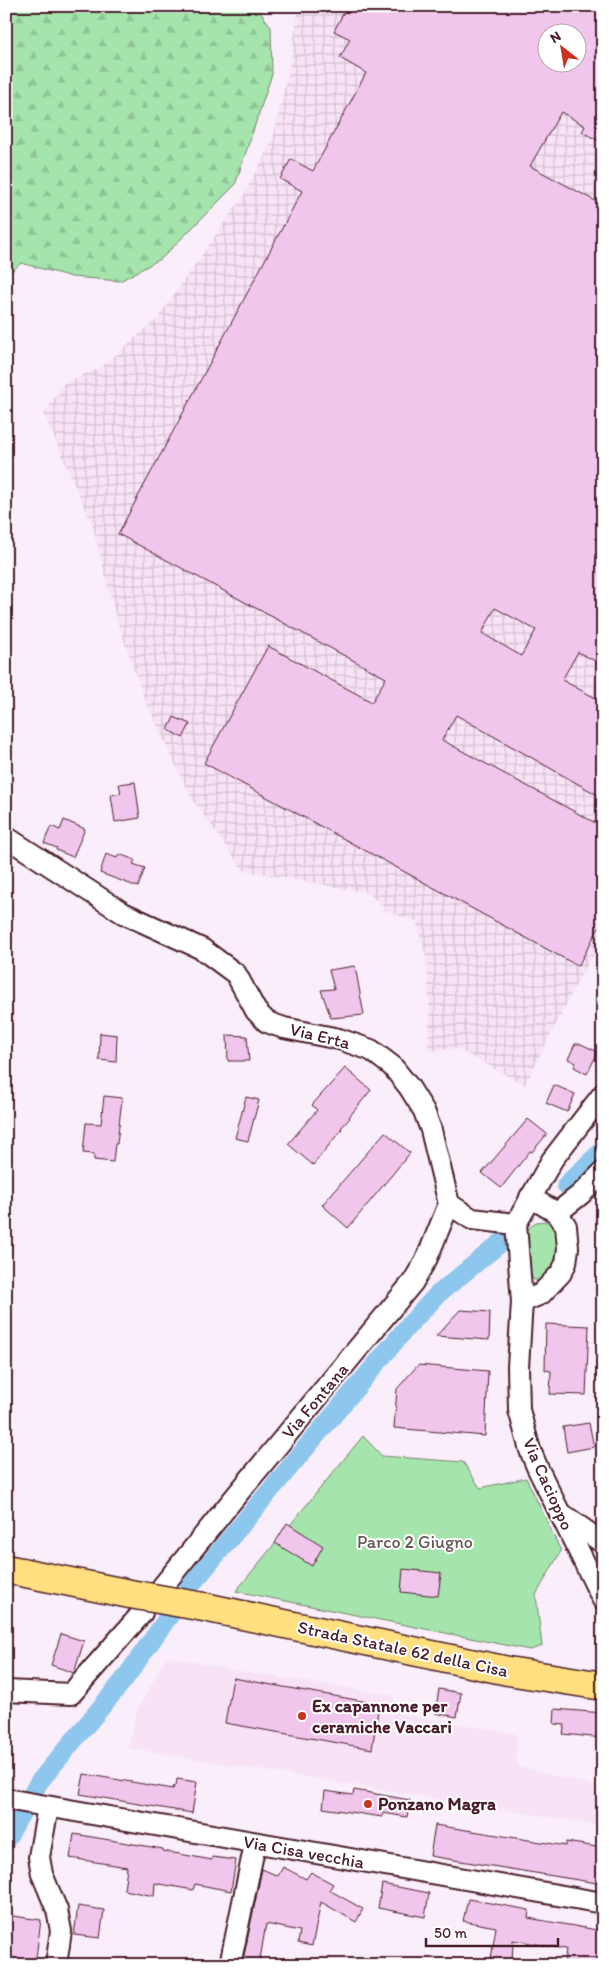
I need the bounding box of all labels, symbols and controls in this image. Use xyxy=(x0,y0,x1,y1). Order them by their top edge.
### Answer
north arrow xyxy=(536,22,586,72)
text: N xyxy=(547,28,564,47)
street label: Via Erta xyxy=(288,1018,353,1054)
street label: Via Fontana xyxy=(277,1359,353,1443)
street label: Via Cacioppo xyxy=(518,1434,578,1534)
park label: Parco 2 Giugno xyxy=(357,1531,473,1553)
street label: Strada Statale 62 della Cisa xyxy=(296,1616,511,1682)
place label: Ex capannone per ceramiche Vaccari xyxy=(312,1695,452,1738)
marker: Ex capannone per ceramiche Vaccari xyxy=(296,1710,308,1722)
place label: Ponzano Magra xyxy=(378,1793,496,1815)
marker: Ponzano Magra xyxy=(362,1798,374,1810)
street label: Via Cisa vecchia xyxy=(242,1831,367,1874)
scale bar xyxy=(426,1916,559,1948)
text: 50 m xyxy=(434,1924,467,1942)

